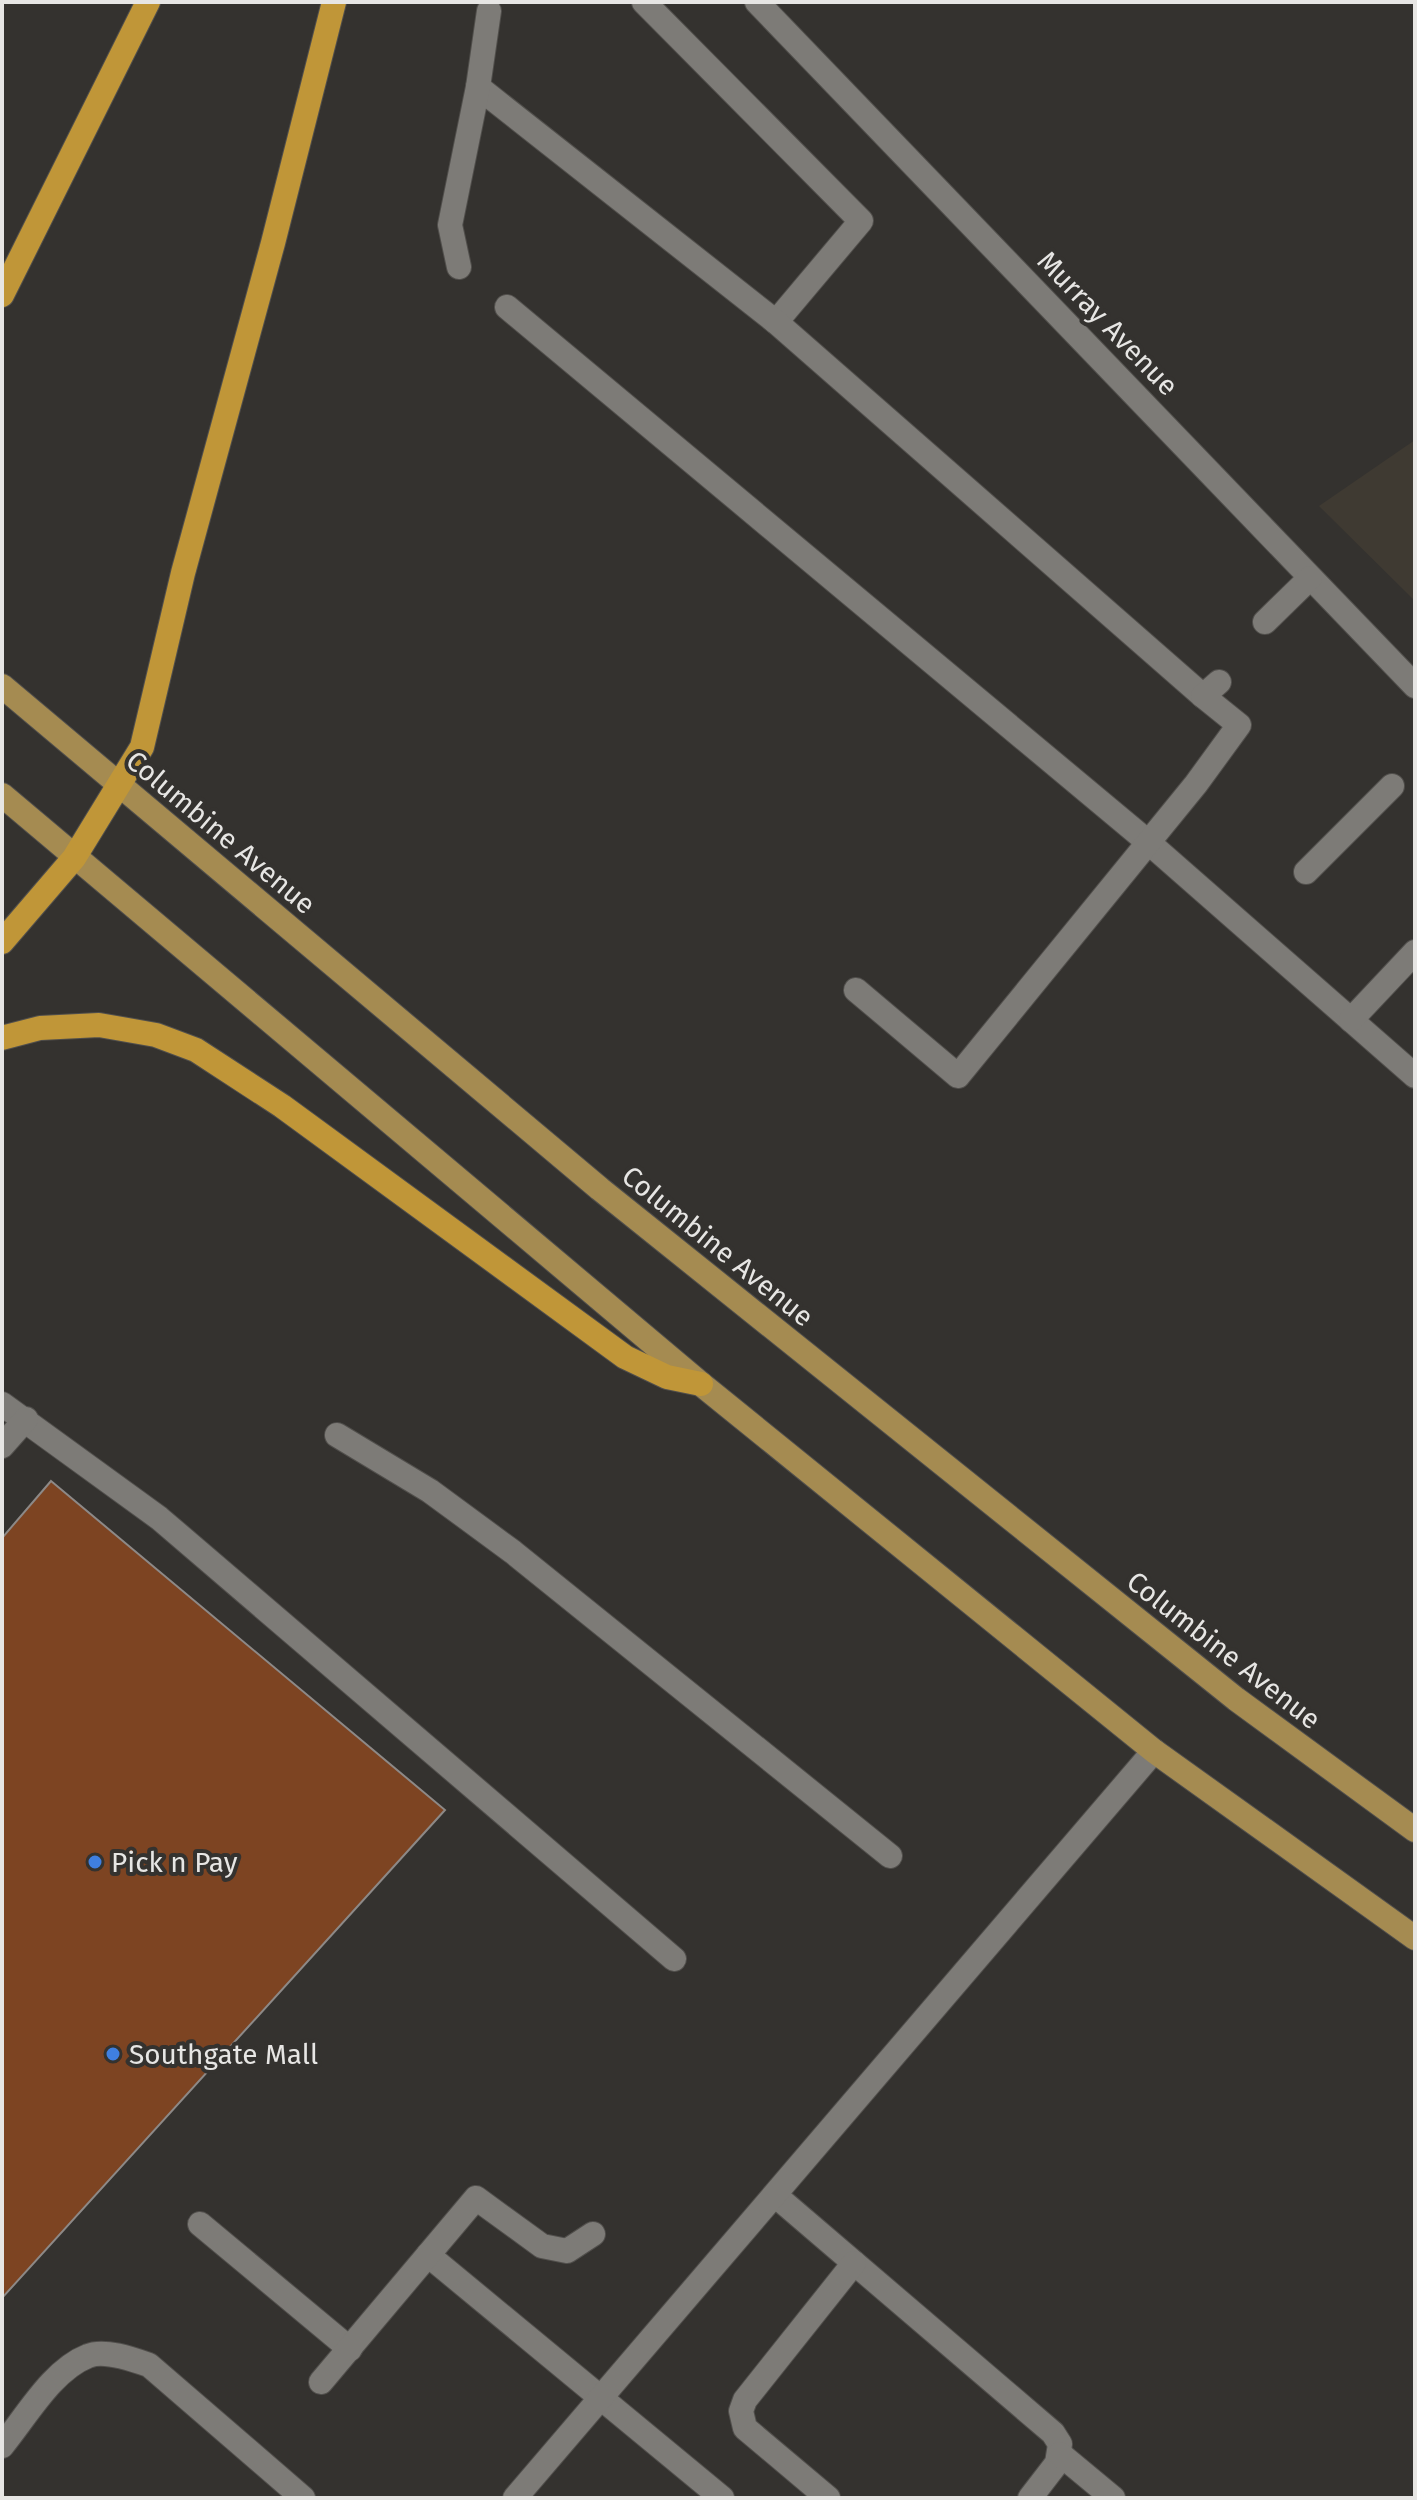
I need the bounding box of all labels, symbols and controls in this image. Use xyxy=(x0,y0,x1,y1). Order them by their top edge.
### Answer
street label: Murray Avenue xyxy=(1031,244,1185,402)
street label: Columbine Avenue xyxy=(119,744,322,921)
street label: Columbine Avenue xyxy=(615,1159,820,1334)
street label: Columbine Avenue xyxy=(1120,1565,1327,1736)
place label: Pick n Pay xyxy=(111,1846,238,1879)
marker: Pick n Pay xyxy=(86,1853,104,1871)
place label: Southgate Mall xyxy=(129,2038,318,2071)
marker: Southgate Mall xyxy=(104,2045,122,2063)

